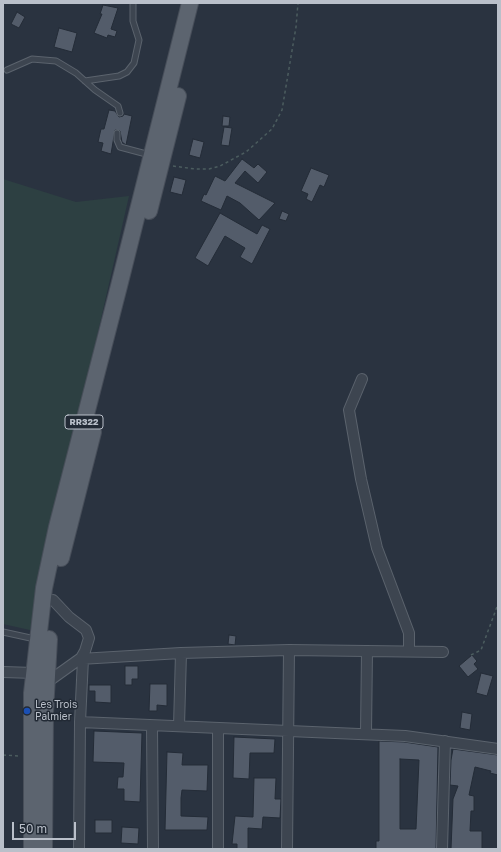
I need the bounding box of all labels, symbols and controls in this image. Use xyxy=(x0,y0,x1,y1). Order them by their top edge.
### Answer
road number: RR322 xyxy=(65,415,103,429)
place label: Les Trois Palmier xyxy=(35,699,77,722)
marker: Les Trois Palmier xyxy=(22,706,32,716)
scale bar xyxy=(14,814,78,840)
text: 50 m xyxy=(19,821,47,836)

